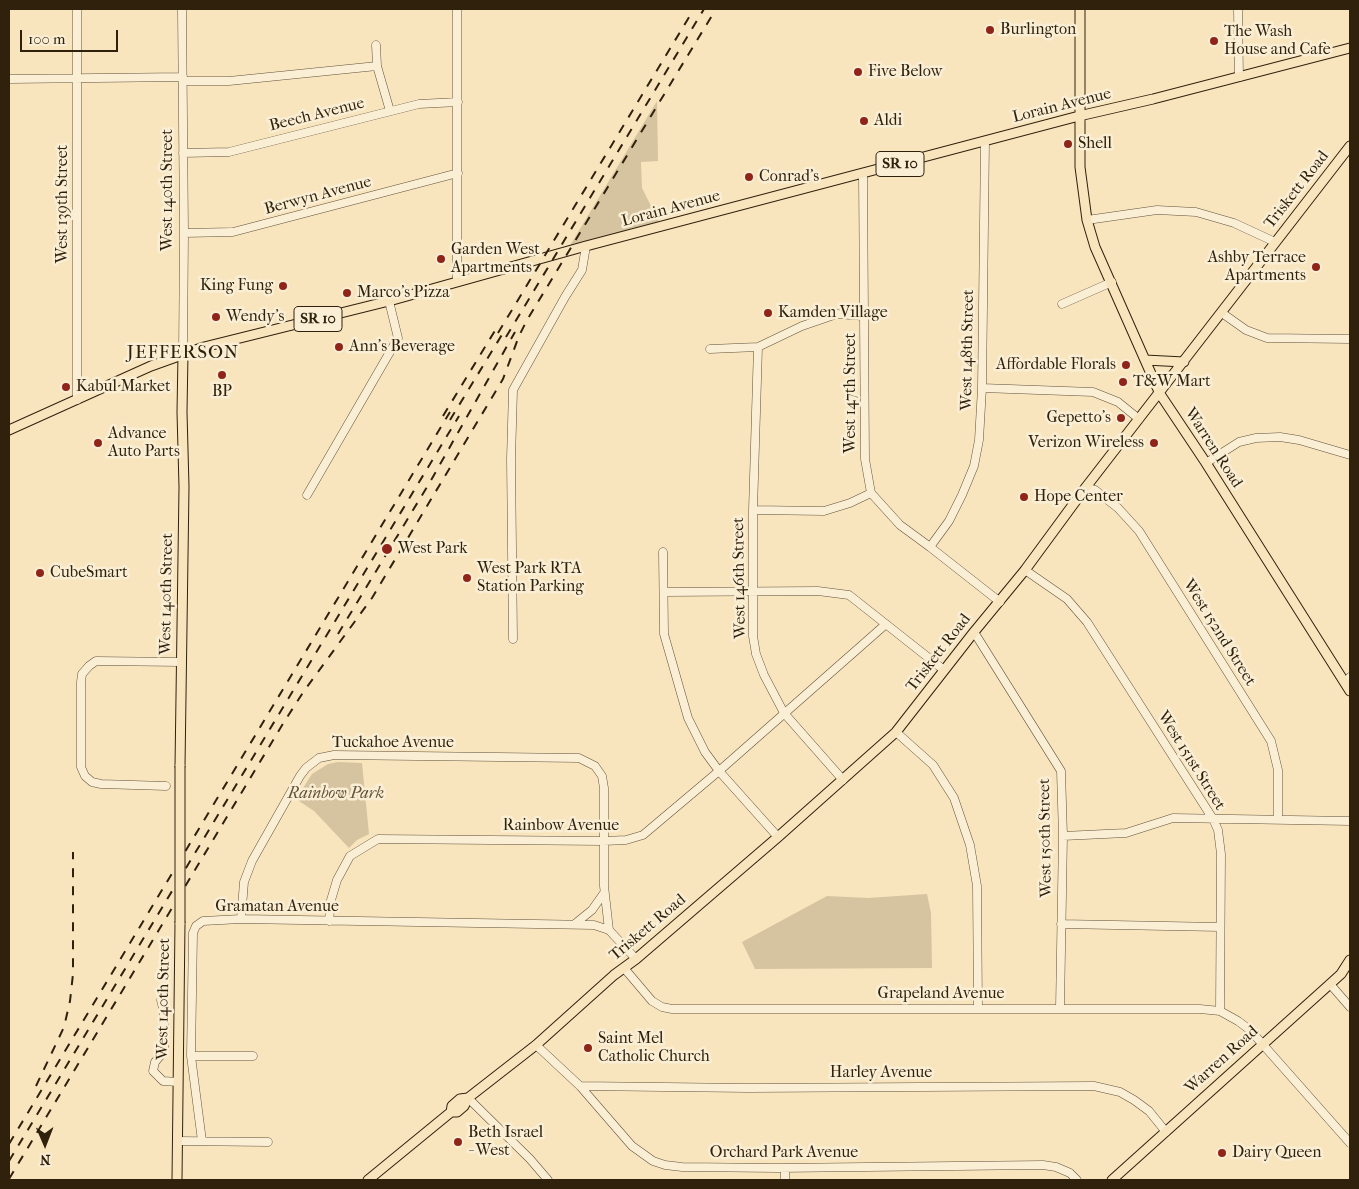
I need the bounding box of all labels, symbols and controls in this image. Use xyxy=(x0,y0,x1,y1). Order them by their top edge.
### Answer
scale bar xyxy=(22,20,120,52)
place label: Burlington xyxy=(1000,20,1076,40)
place label: The Wash House and Cafe xyxy=(1224,22,1331,60)
marker: Burlington xyxy=(984,24,996,36)
text: 100 m xyxy=(28,30,66,48)
marker: The Wash House and Cafe xyxy=(1208,35,1220,47)
place label: Five Below xyxy=(868,62,942,82)
marker: Five Below xyxy=(852,66,864,78)
street label: Lorain Avenue xyxy=(1011,84,1113,128)
street label: Beech Avenue xyxy=(267,94,367,136)
place label: Aldi xyxy=(874,111,902,131)
marker: Aldi xyxy=(858,115,870,127)
street label: West 140th Street xyxy=(158,129,178,251)
place label: Shell xyxy=(1078,134,1112,154)
marker: Shell xyxy=(1062,138,1074,150)
street label: West 139th Street xyxy=(53,145,73,263)
street label: Triskett Road xyxy=(1261,147,1333,233)
road number: SR 10 xyxy=(876,152,924,176)
place label: Conrad's xyxy=(759,167,819,187)
marker: Conrad's xyxy=(743,171,755,183)
street label: Berwyn Avenue xyxy=(262,172,374,220)
street label: Lorain Avenue xyxy=(620,187,722,231)
place label: Garden West Apartments xyxy=(451,240,540,278)
place label: Ashby Terrace Apartments xyxy=(1208,248,1306,286)
marker: Garden West Apartments xyxy=(435,253,447,265)
marker: Ashby Terrace Apartments xyxy=(1310,261,1322,273)
place label: King Fung xyxy=(200,276,273,296)
marker: King Fung xyxy=(277,280,289,292)
place label: Marco's Pizza xyxy=(357,283,450,303)
marker: Marco's Pizza xyxy=(341,287,353,299)
street label: West 148th Street xyxy=(957,289,979,411)
place label: Kamden Village xyxy=(778,303,888,323)
road number: SR 10 xyxy=(294,306,342,332)
place label: Wendy's xyxy=(226,307,284,327)
marker: Kamden Village xyxy=(762,307,774,319)
marker: Wendy's xyxy=(210,311,222,323)
street label: West 147th Street xyxy=(841,333,861,453)
place label: Ann's Beverage xyxy=(349,337,455,357)
marker: Ann's Beverage xyxy=(333,341,345,353)
district label: JEFFERSON xyxy=(126,342,240,364)
place label: Affordable Florals xyxy=(996,355,1116,375)
marker: Affordable Florals xyxy=(1120,359,1132,371)
marker: BP xyxy=(216,369,228,381)
place label: T&W Mart xyxy=(1133,372,1211,392)
marker: T&W Mart xyxy=(1117,376,1129,388)
place label: Kabul Market xyxy=(76,377,171,397)
marker: Kabul Market xyxy=(60,381,72,393)
place label: BP xyxy=(212,382,232,402)
street label: Warren Road xyxy=(1180,404,1246,492)
place label: Gepetto's xyxy=(1046,408,1111,428)
marker: Gepetto's xyxy=(1115,412,1127,424)
place label: Advance Auto Parts xyxy=(108,424,180,462)
place label: Verizon Wireless xyxy=(1028,433,1144,453)
marker: Advance Auto Parts xyxy=(92,437,104,449)
marker: Verizon Wireless xyxy=(1148,437,1160,449)
place label: Hope Center xyxy=(1034,487,1123,507)
marker: Hope Center xyxy=(1018,491,1030,503)
street label: West 146th Street xyxy=(729,517,751,639)
street label: West 140th Street xyxy=(156,533,178,655)
place label: West Park xyxy=(398,539,467,559)
marker: West Park xyxy=(380,542,394,556)
place label: West Park RTA Station Parking xyxy=(477,559,584,597)
place label: CubeSmart xyxy=(50,563,128,583)
marker: CubeSmart xyxy=(34,567,46,579)
marker: West Park RTA Station Parking xyxy=(461,572,473,584)
street label: West 152nd Street xyxy=(1179,576,1259,690)
street label: Triskett Road xyxy=(903,610,975,696)
street label: West 151st Street xyxy=(1153,708,1229,814)
street label: Tuckahoe Avenue xyxy=(332,733,454,753)
street label: West 150th Street xyxy=(1035,778,1057,898)
park label: Rainbow Park xyxy=(288,784,384,804)
street label: Rainbow Avenue xyxy=(503,816,619,836)
street label: Triskett Road xyxy=(606,891,690,965)
street label: Gramatan Avenue xyxy=(215,897,339,917)
street label: West 140th Street xyxy=(153,938,175,1060)
street label: Grapeland Avenue xyxy=(878,984,1004,1004)
street label: Warren Road xyxy=(1181,1022,1263,1098)
place label: Saint Mel Catholic Church xyxy=(598,1029,710,1067)
marker: Saint Mel Catholic Church xyxy=(582,1042,594,1054)
street label: Harley Avenue xyxy=(830,1063,932,1083)
north arrow xyxy=(20,1119,70,1169)
place label: Beth Israel - West xyxy=(468,1123,543,1161)
marker: Beth Israel - West xyxy=(452,1136,464,1148)
street label: Orchard Park Avenue xyxy=(710,1143,858,1163)
place label: Dairy Queen xyxy=(1232,1143,1322,1163)
marker: Dairy Queen xyxy=(1216,1147,1228,1159)
text: N xyxy=(40,1151,51,1168)

